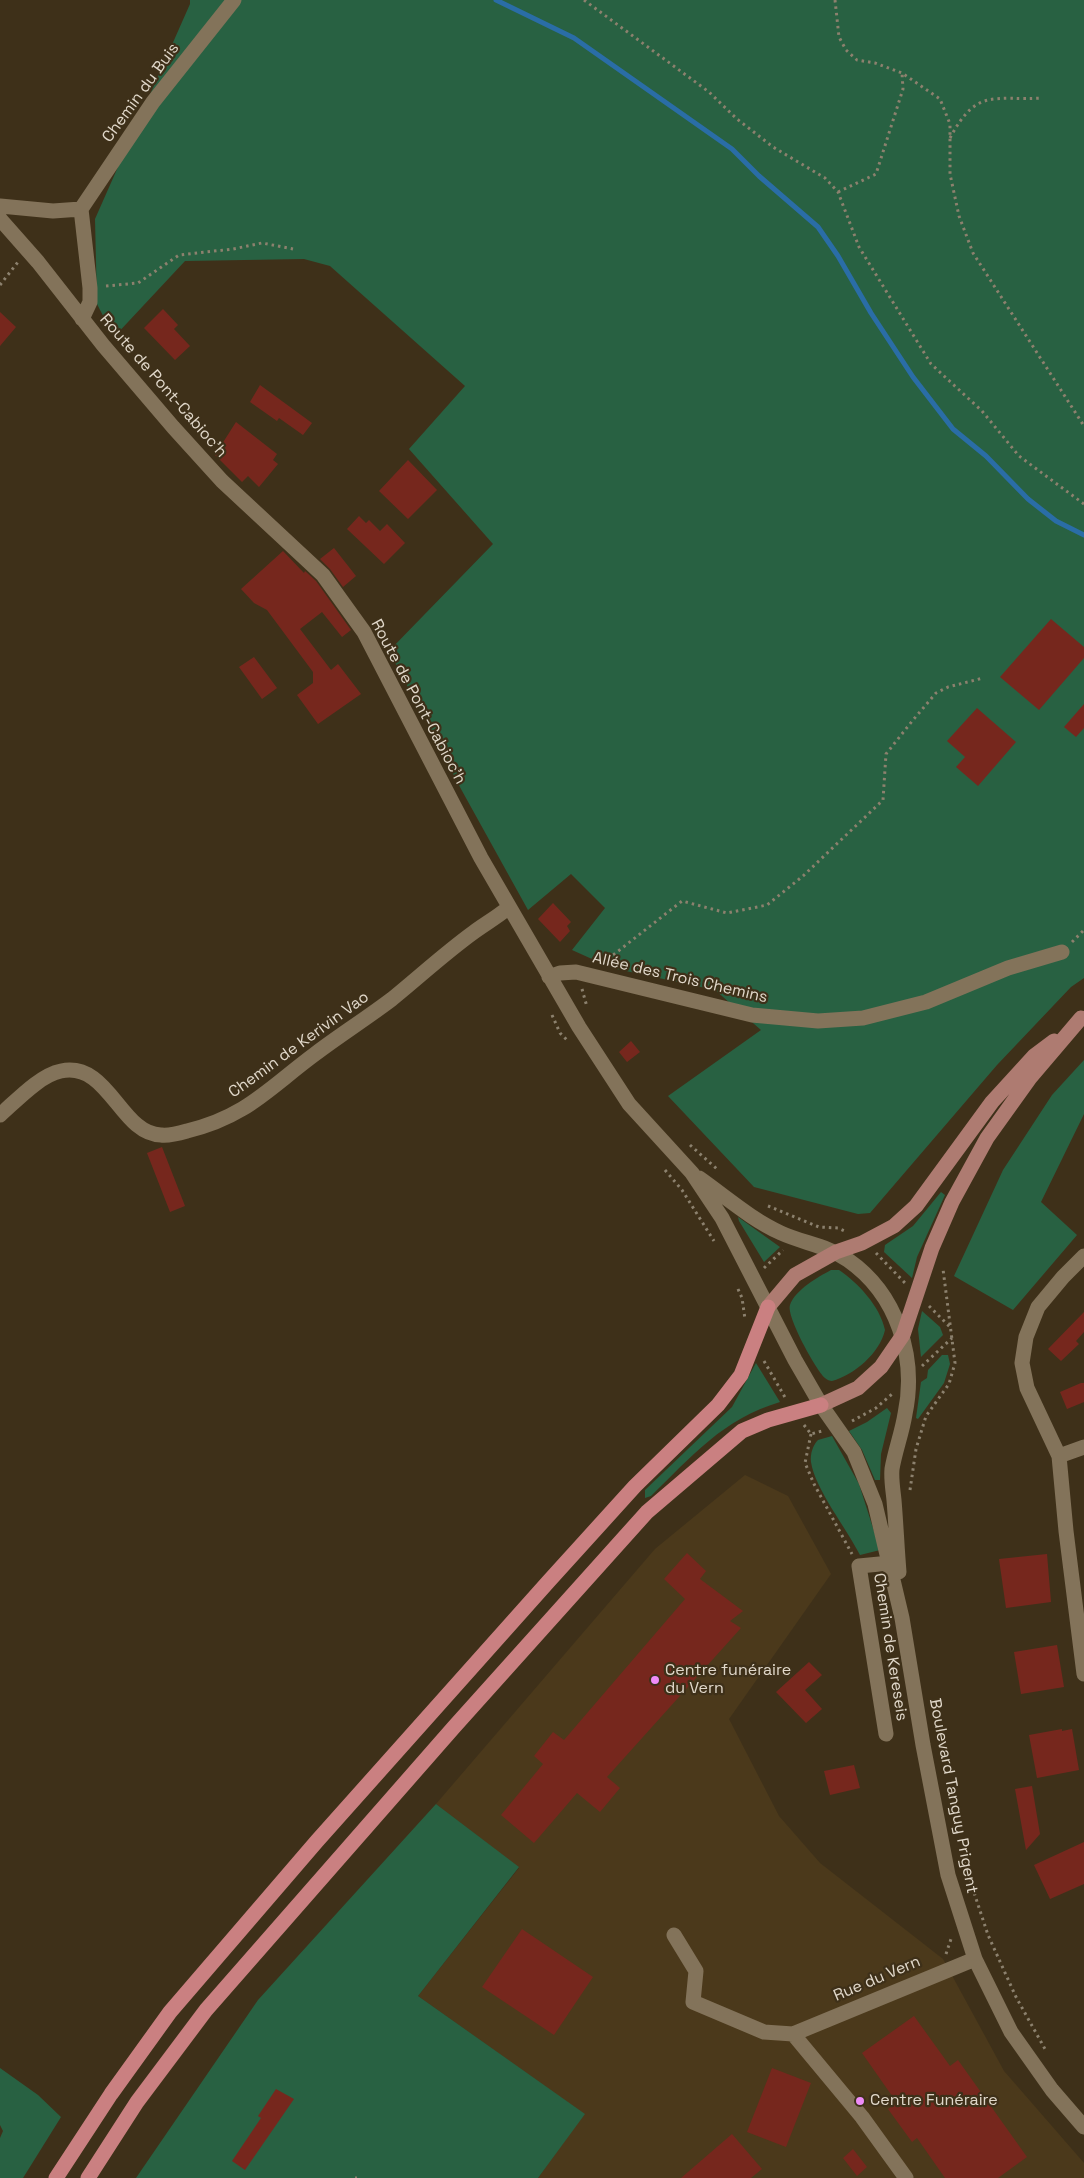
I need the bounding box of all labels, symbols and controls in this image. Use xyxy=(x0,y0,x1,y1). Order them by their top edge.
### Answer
street label: Chemin du Buis xyxy=(99,40,183,146)
street label: Route de Pont-Cabioc'h xyxy=(95,310,231,462)
street label: Route de Pont-Cabioc'h xyxy=(366,616,470,788)
street label: Allée des Trois Chemins xyxy=(591,949,769,1007)
street label: Chemin de Kerivin Vao xyxy=(225,988,373,1102)
street label: Chemin de Kereseis xyxy=(869,1572,911,1722)
place label: Centre funéraire du Vern xyxy=(665,1661,791,1699)
marker: Centre funéraire du Vern xyxy=(649,1674,661,1686)
street label: Boulevard Tanguy Prigent xyxy=(925,1697,981,1895)
street label: Rue du Vern xyxy=(831,1952,923,2006)
place label: Centre Funéraire xyxy=(870,2091,998,2111)
marker: Centre Funéraire xyxy=(854,2095,866,2107)

